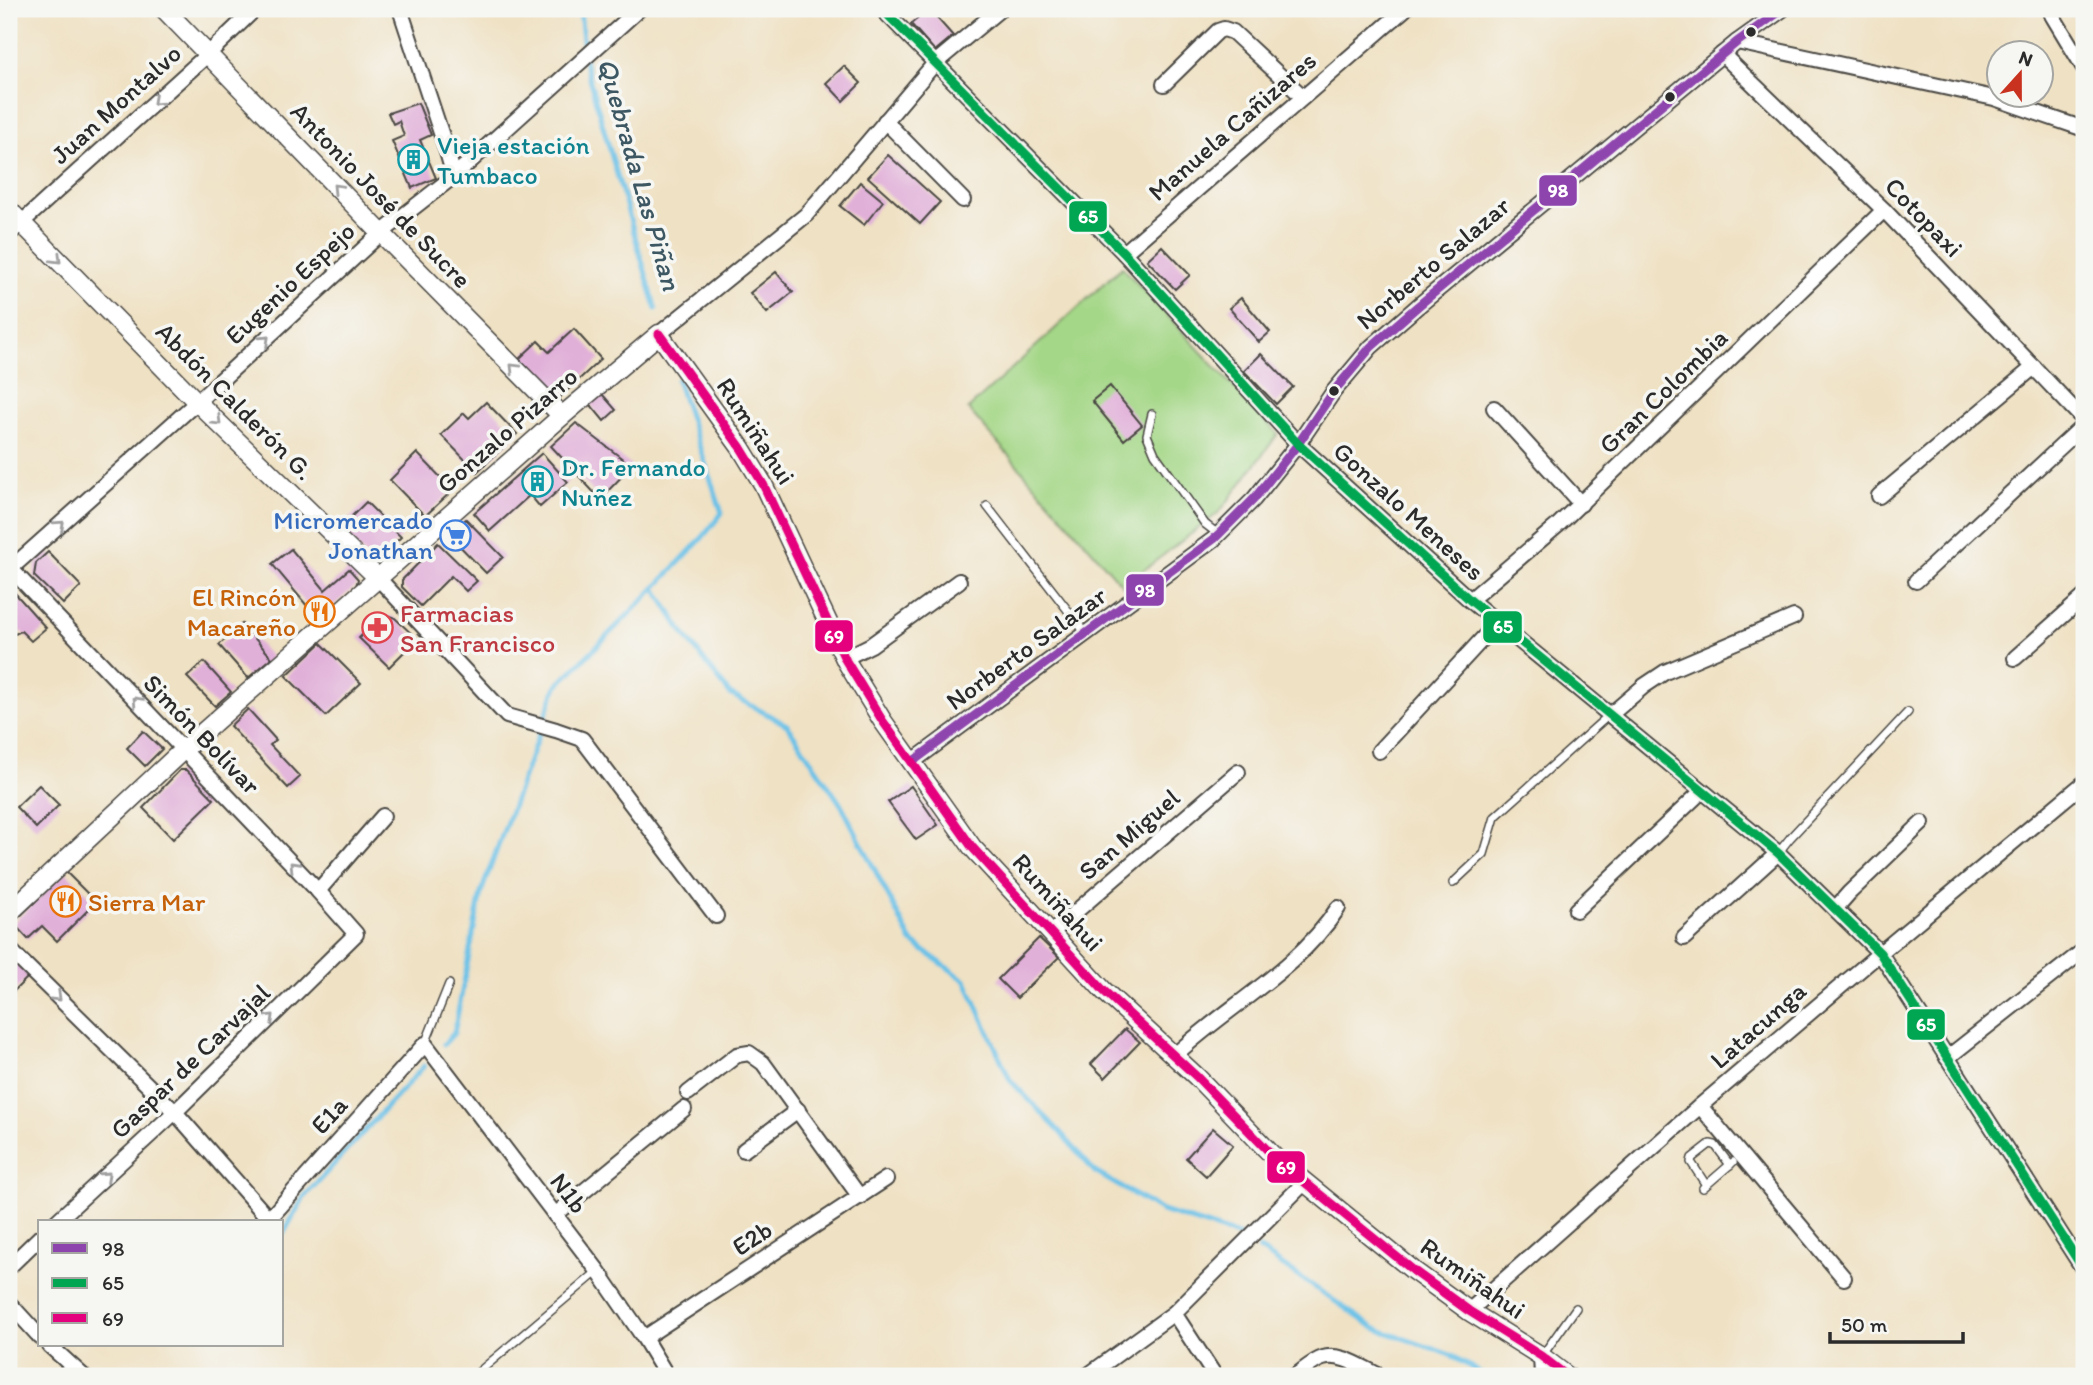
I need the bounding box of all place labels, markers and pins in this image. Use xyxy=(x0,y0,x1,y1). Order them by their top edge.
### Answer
unlabelled marker xyxy=(1744,25,1758,39)
unlabelled marker xyxy=(1663,90,1677,104)
place label: Vieja estación Tumbaco xyxy=(437,129,590,191)
building icon: Vieja estación Tumbaco xyxy=(397,143,431,177)
unlabelled marker xyxy=(1327,384,1341,398)
place label: Dr. Fernando Nuñez xyxy=(561,451,706,513)
building icon: Dr. Fernando Nuñez xyxy=(521,465,555,499)
place label: Micromercado Jonathan xyxy=(273,504,433,566)
supermarket icon: Micromercado Jonathan xyxy=(439,518,473,552)
place label: El Rincón Macareño xyxy=(187,581,296,643)
restaurant icon: El Rincón Macareño xyxy=(302,595,336,629)
place label: Farmacias San Francisco xyxy=(400,597,555,659)
pharmacy icon: Farmacias San Francisco xyxy=(360,611,394,645)
restaurant icon: Sierra Mar xyxy=(48,885,82,919)
place label: Sierra Mar xyxy=(88,886,206,918)

